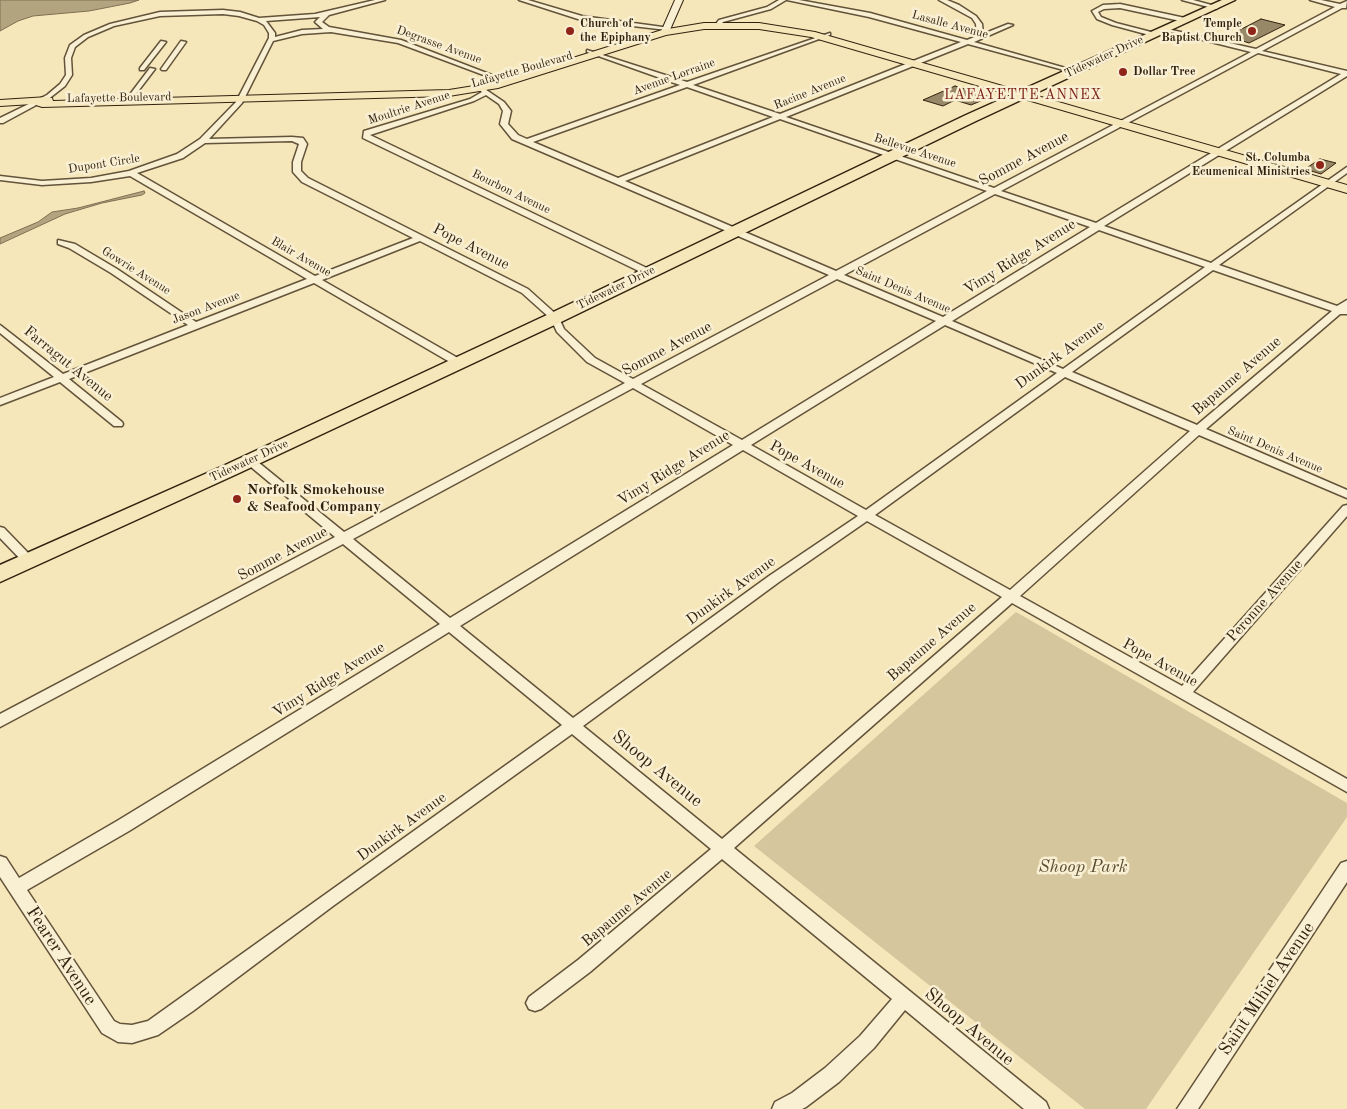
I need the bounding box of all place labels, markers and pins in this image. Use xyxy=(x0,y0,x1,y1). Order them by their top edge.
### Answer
place label: Church of the Epiphany xyxy=(580,17,651,45)
place label: Temple Baptist Church xyxy=(1161,17,1242,45)
marker: Church of the Epiphany xyxy=(564,25,576,37)
marker: Temple Baptist Church xyxy=(1246,25,1258,37)
place label: Dollar Tree xyxy=(1133,65,1196,79)
marker: Dollar Tree xyxy=(1117,66,1129,78)
place label: St. Columba Ecumenical Ministries xyxy=(1192,151,1310,179)
marker: St. Columba Ecumenical Ministries xyxy=(1314,159,1326,171)
place label: Norfolk Smokehouse & Seafood Company xyxy=(247,481,385,516)
marker: Norfolk Smokehouse & Seafood Company xyxy=(231,493,243,505)

